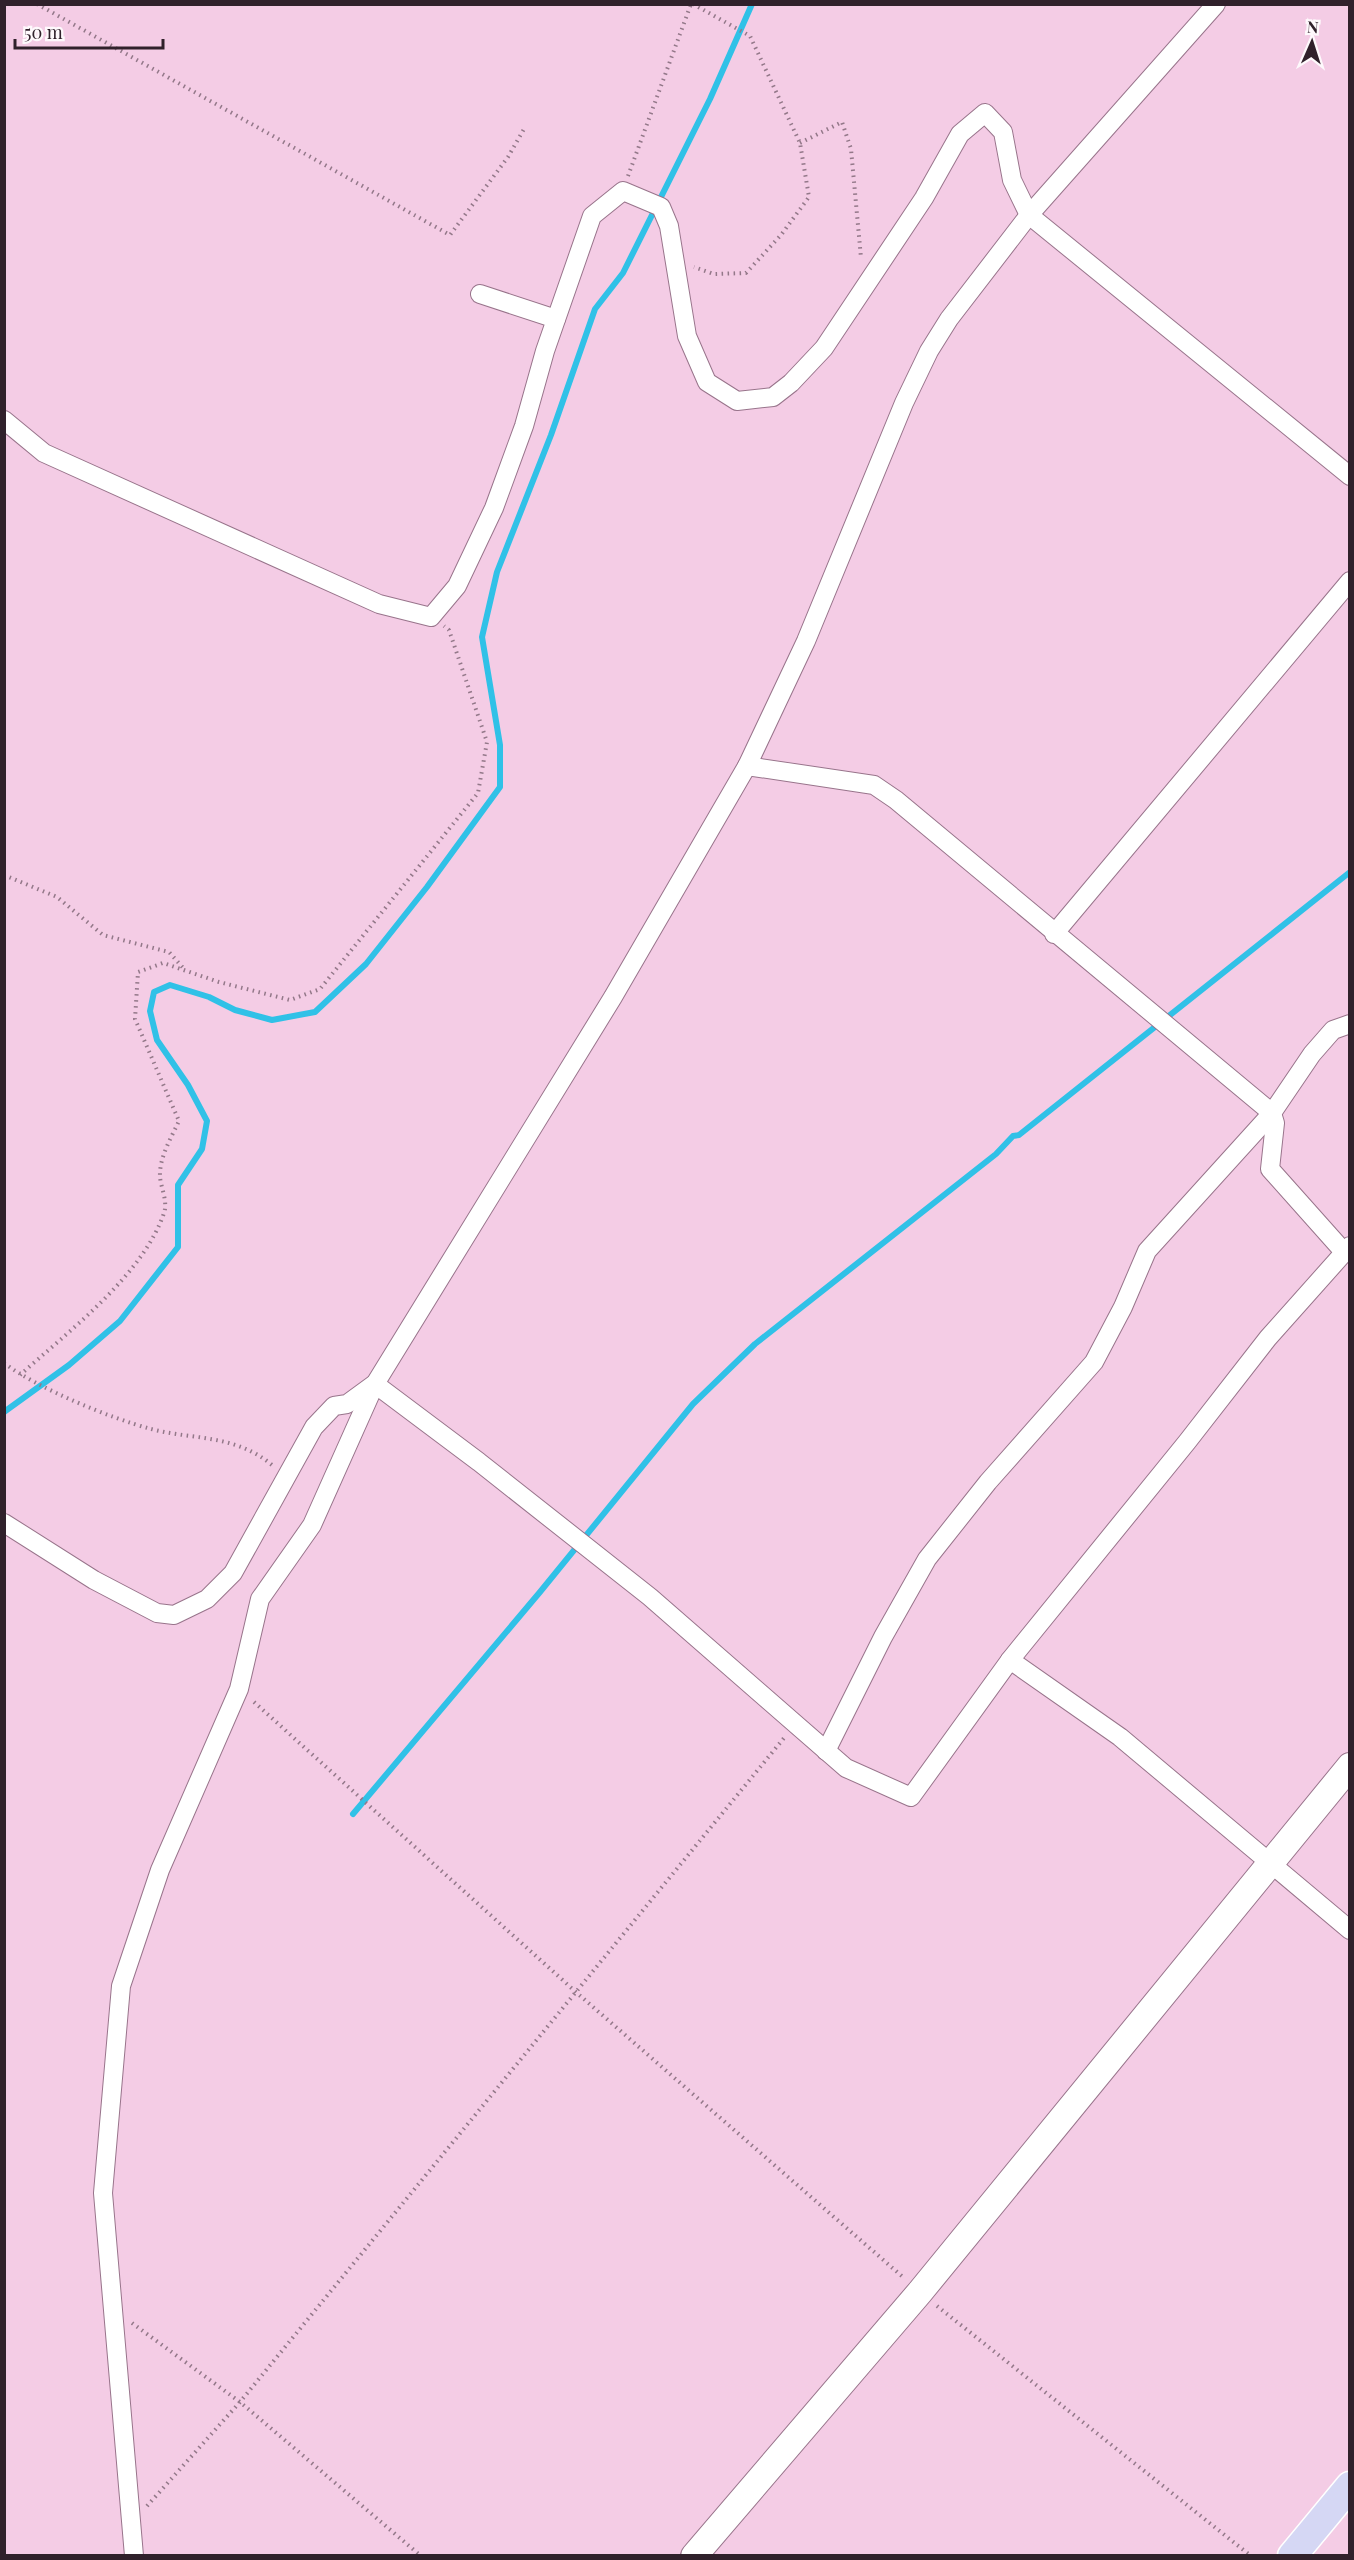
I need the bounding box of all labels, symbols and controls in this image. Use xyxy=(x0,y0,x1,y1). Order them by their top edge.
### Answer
scale bar xyxy=(15,12,164,50)
north arrow xyxy=(1282,12,1342,72)
text: N xyxy=(1306,16,1320,37)
text: 50 m xyxy=(24,20,63,44)

